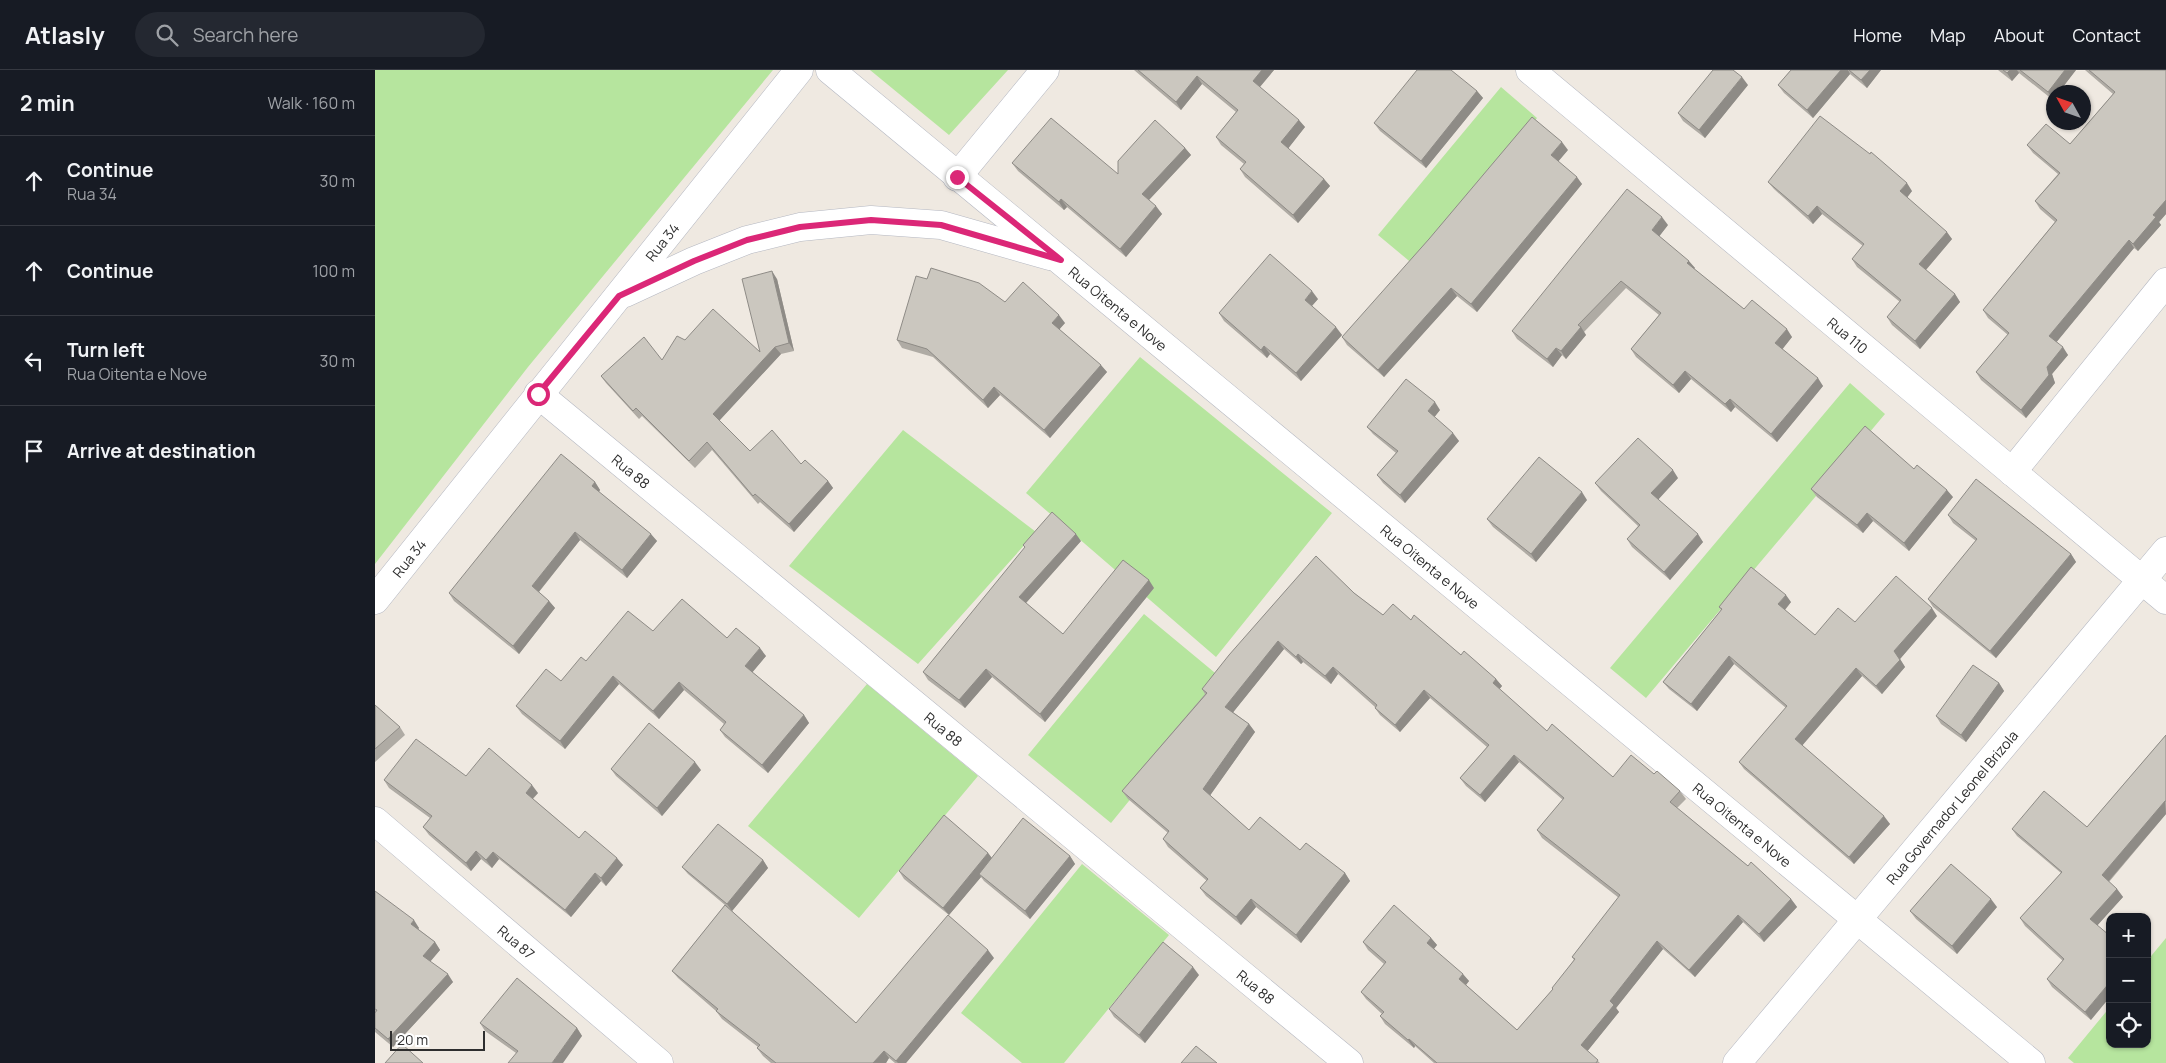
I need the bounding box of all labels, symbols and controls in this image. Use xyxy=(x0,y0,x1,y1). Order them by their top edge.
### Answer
search box xyxy=(135,12,485,57)
text: Atlasly xyxy=(25,18,105,51)
icon: search xyxy=(153,21,181,49)
text: Search here xyxy=(193,22,298,48)
text: Home xyxy=(1853,23,1902,47)
text: Map xyxy=(1930,23,1966,47)
text: About xyxy=(1994,23,2044,47)
text: Contact xyxy=(2072,23,2141,47)
north arrow xyxy=(2046,85,2091,130)
text: 2 min xyxy=(20,89,75,117)
text: Walk · 160 m xyxy=(267,92,355,114)
text: Continue xyxy=(67,157,153,183)
route end xyxy=(946,166,969,189)
icon: ahead xyxy=(20,167,48,195)
text: 30 m xyxy=(320,170,355,192)
text: Rua 34 xyxy=(67,183,117,205)
street label: Rua 34 xyxy=(641,219,683,265)
icon: ahead xyxy=(20,257,48,285)
text: Continue xyxy=(67,258,153,284)
text: 100 m xyxy=(312,260,355,282)
street label: Rua Oitenta e Nove xyxy=(1065,262,1172,355)
street label: Rua 110 xyxy=(1824,313,1872,357)
text: Turn left xyxy=(67,337,145,363)
icon: left xyxy=(20,347,48,375)
text: 30 m xyxy=(320,350,355,372)
text: Rua Oitenta e Nove xyxy=(67,363,207,385)
route start xyxy=(527,383,550,406)
icon: arrive xyxy=(20,437,48,465)
text: Arrive at destination xyxy=(67,438,256,464)
street label: Rua 88 xyxy=(608,450,654,492)
street label: Rua Oitenta e Nove xyxy=(1377,520,1484,613)
street label: Rua 34 xyxy=(388,535,430,581)
street label: Rua 88 xyxy=(921,707,967,750)
street label: Rua Governador Leonel Brizola xyxy=(1881,726,2022,888)
street label: Rua Oitenta e Nove xyxy=(1689,778,1796,871)
map controls xyxy=(2106,913,2151,1048)
button: + xyxy=(2106,913,2151,958)
street label: Rua 87 xyxy=(494,920,539,963)
button: − xyxy=(2106,958,2151,1003)
street label: Rua 88 xyxy=(1233,965,1279,1008)
button: locate xyxy=(2106,1003,2151,1048)
scale bar xyxy=(390,1028,485,1051)
text: 20 m xyxy=(397,1030,428,1049)

